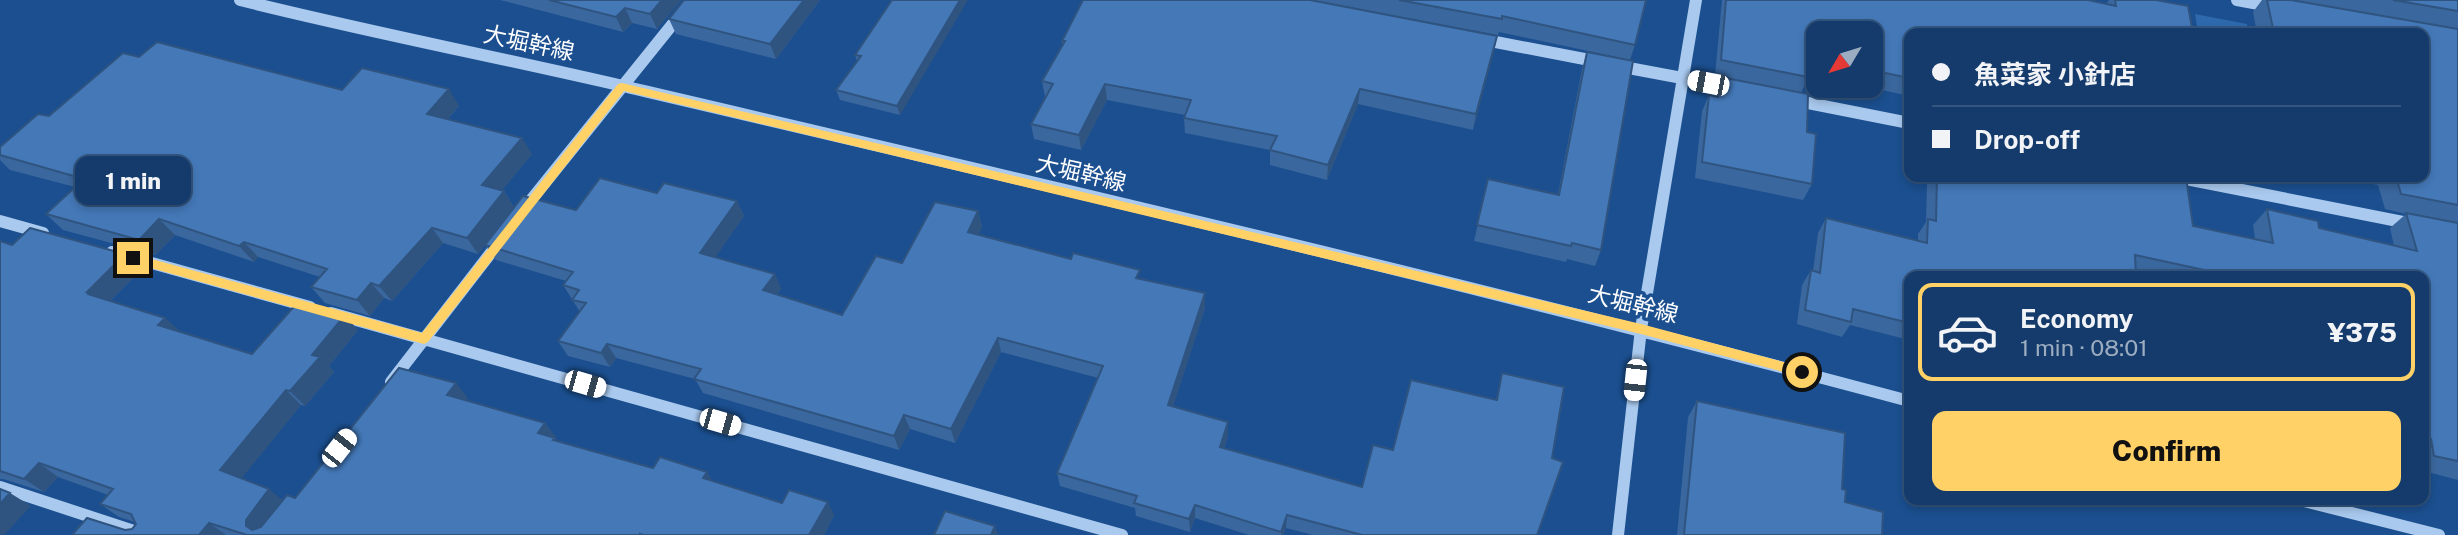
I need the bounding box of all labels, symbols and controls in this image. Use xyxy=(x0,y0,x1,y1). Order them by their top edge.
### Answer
street label: 大堀幹線 xyxy=(481,20,577,65)
north arrow xyxy=(1806,21,1883,98)
map controls xyxy=(1806,21,1883,98)
text: 魚菜家 小針店 xyxy=(1974,59,2136,90)
car xyxy=(1686,69,1731,97)
text: Drop-off xyxy=(1974,124,2080,155)
street label: 大堀幹線 xyxy=(1033,149,1129,196)
callout: 1 min xyxy=(75,156,191,205)
text: 1 min xyxy=(105,167,161,194)
route end xyxy=(117,242,149,274)
street label: 大堀幹線 xyxy=(1585,279,1681,328)
icon: car xyxy=(1936,301,1999,364)
text: Economy xyxy=(2020,303,2133,334)
text: ¥375 xyxy=(2327,317,2397,348)
text: 1 min · 08:01 xyxy=(2020,334,2148,361)
route start xyxy=(1786,356,1818,388)
car xyxy=(1623,358,1648,402)
car xyxy=(562,368,609,400)
car xyxy=(697,406,744,438)
button: Confirm xyxy=(1932,411,2401,491)
car xyxy=(318,425,361,471)

